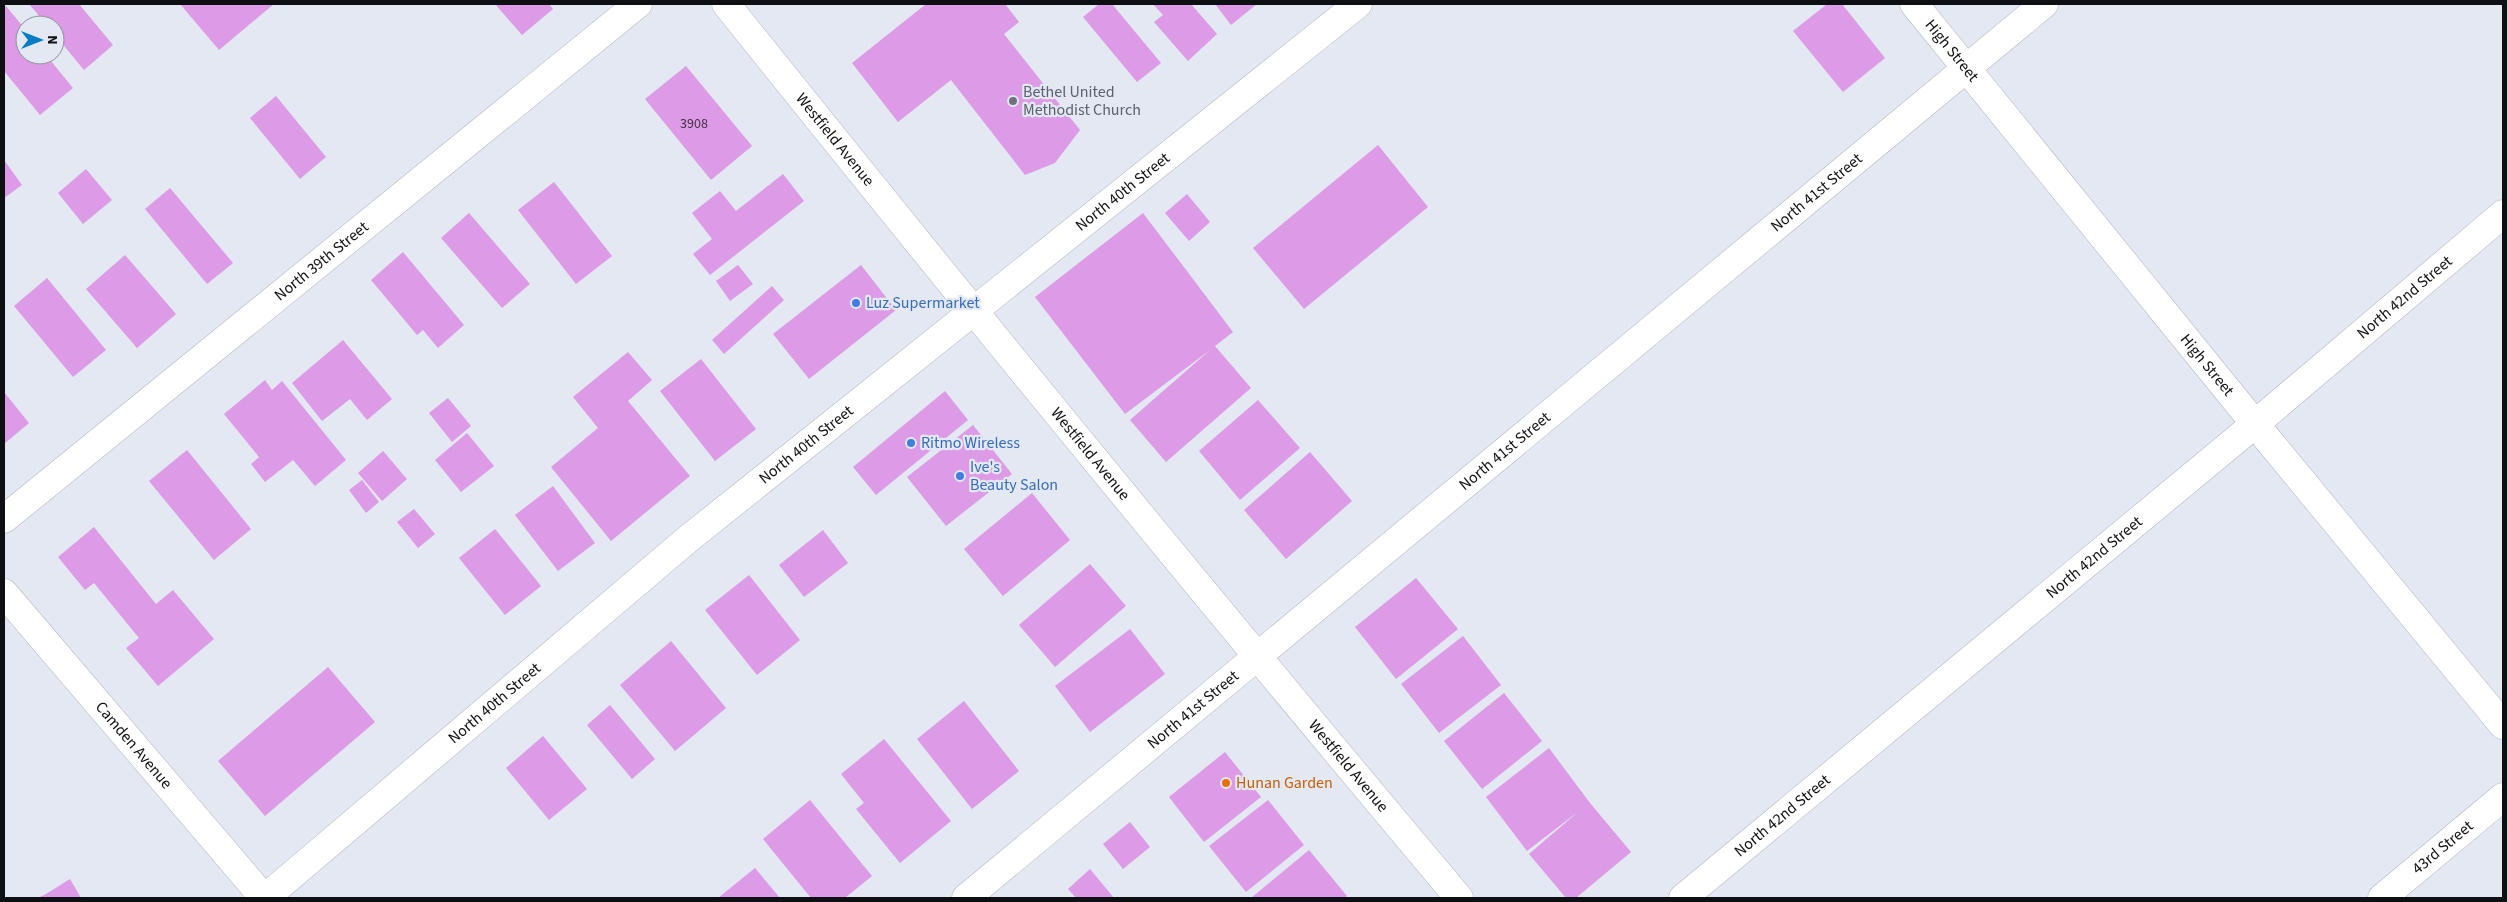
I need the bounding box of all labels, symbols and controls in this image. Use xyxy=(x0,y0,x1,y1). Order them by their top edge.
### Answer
north arrow xyxy=(15,15,65,65)
street label: High Street xyxy=(1920,15,1984,87)
text: N xyxy=(42,35,62,45)
place label: Bethel United Methodist Church xyxy=(1023,81,1141,121)
street label: Westfield Avenue xyxy=(791,88,879,191)
marker: Bethel United Methodist Church xyxy=(1007,95,1019,107)
house number: 3908 xyxy=(680,114,708,134)
street label: North 40th Street xyxy=(1071,147,1175,237)
street label: North 41st Street xyxy=(1766,148,1868,237)
street label: North 39th Street xyxy=(270,216,374,306)
street label: North 42nd Street xyxy=(2352,250,2458,344)
place label: Luz Supermarket xyxy=(866,292,980,314)
marker: Luz Supermarket xyxy=(850,297,862,309)
street label: High Street xyxy=(2175,329,2239,401)
street label: North 40th Street xyxy=(754,400,859,489)
street label: Westfield Avenue xyxy=(1046,403,1135,505)
street label: North 41st Street xyxy=(1454,406,1556,496)
place label: Ritmo Wireless xyxy=(921,432,1020,454)
marker: Ritmo Wireless xyxy=(905,437,917,449)
place label: Ive's Beauty Salon xyxy=(970,456,1058,496)
marker: Ive's Beauty Salon xyxy=(954,470,966,482)
street label: North 42nd Street xyxy=(2041,511,2147,604)
street label: North 40th Street xyxy=(443,657,546,749)
street label: North 41st Street xyxy=(1143,665,1244,754)
street label: Camden Avenue xyxy=(90,697,177,794)
street label: Westfield Avenue xyxy=(1303,715,1394,817)
street label: North 42nd Street xyxy=(1730,769,1836,862)
place label: Hunan Garden xyxy=(1236,772,1333,794)
marker: Hunan Garden xyxy=(1220,777,1232,789)
street label: 43rd Street xyxy=(2407,815,2478,879)

